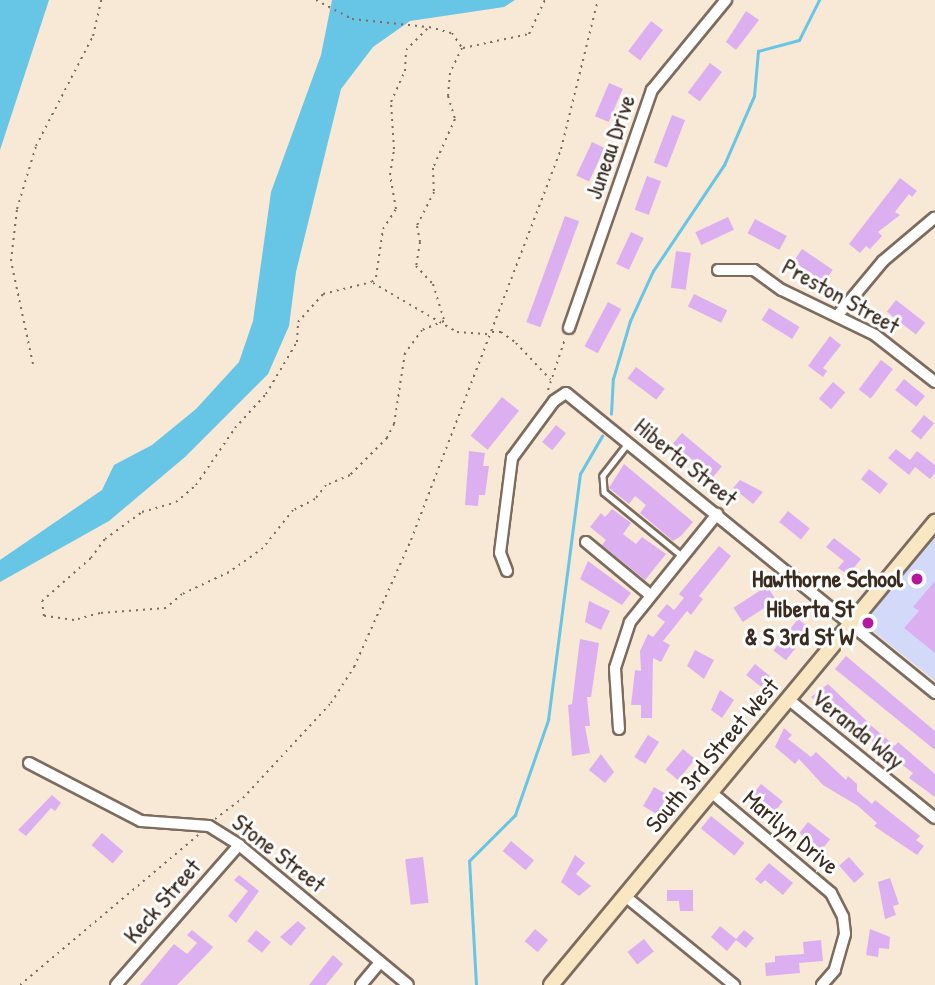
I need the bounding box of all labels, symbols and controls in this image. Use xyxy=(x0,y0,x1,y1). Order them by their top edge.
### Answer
street label: Juneau Drive xyxy=(579,91,641,203)
street label: Preston Street xyxy=(777,252,905,340)
street label: Hiberta Street xyxy=(629,412,743,512)
place label: Hawthorne School xyxy=(752,565,903,593)
marker: Hawthorne School xyxy=(909,571,925,587)
place label: Hiberta St & S 3rd St W xyxy=(745,595,854,651)
marker: Hiberta St & S 3rd St W xyxy=(860,615,876,631)
street label: South 3rd Street West xyxy=(639,672,785,838)
street label: Veranda Way xyxy=(806,683,910,775)
street label: Marilyn Drive xyxy=(737,784,845,880)
street label: Stone Street xyxy=(227,808,331,898)
street label: Keck Street xyxy=(117,853,207,949)

